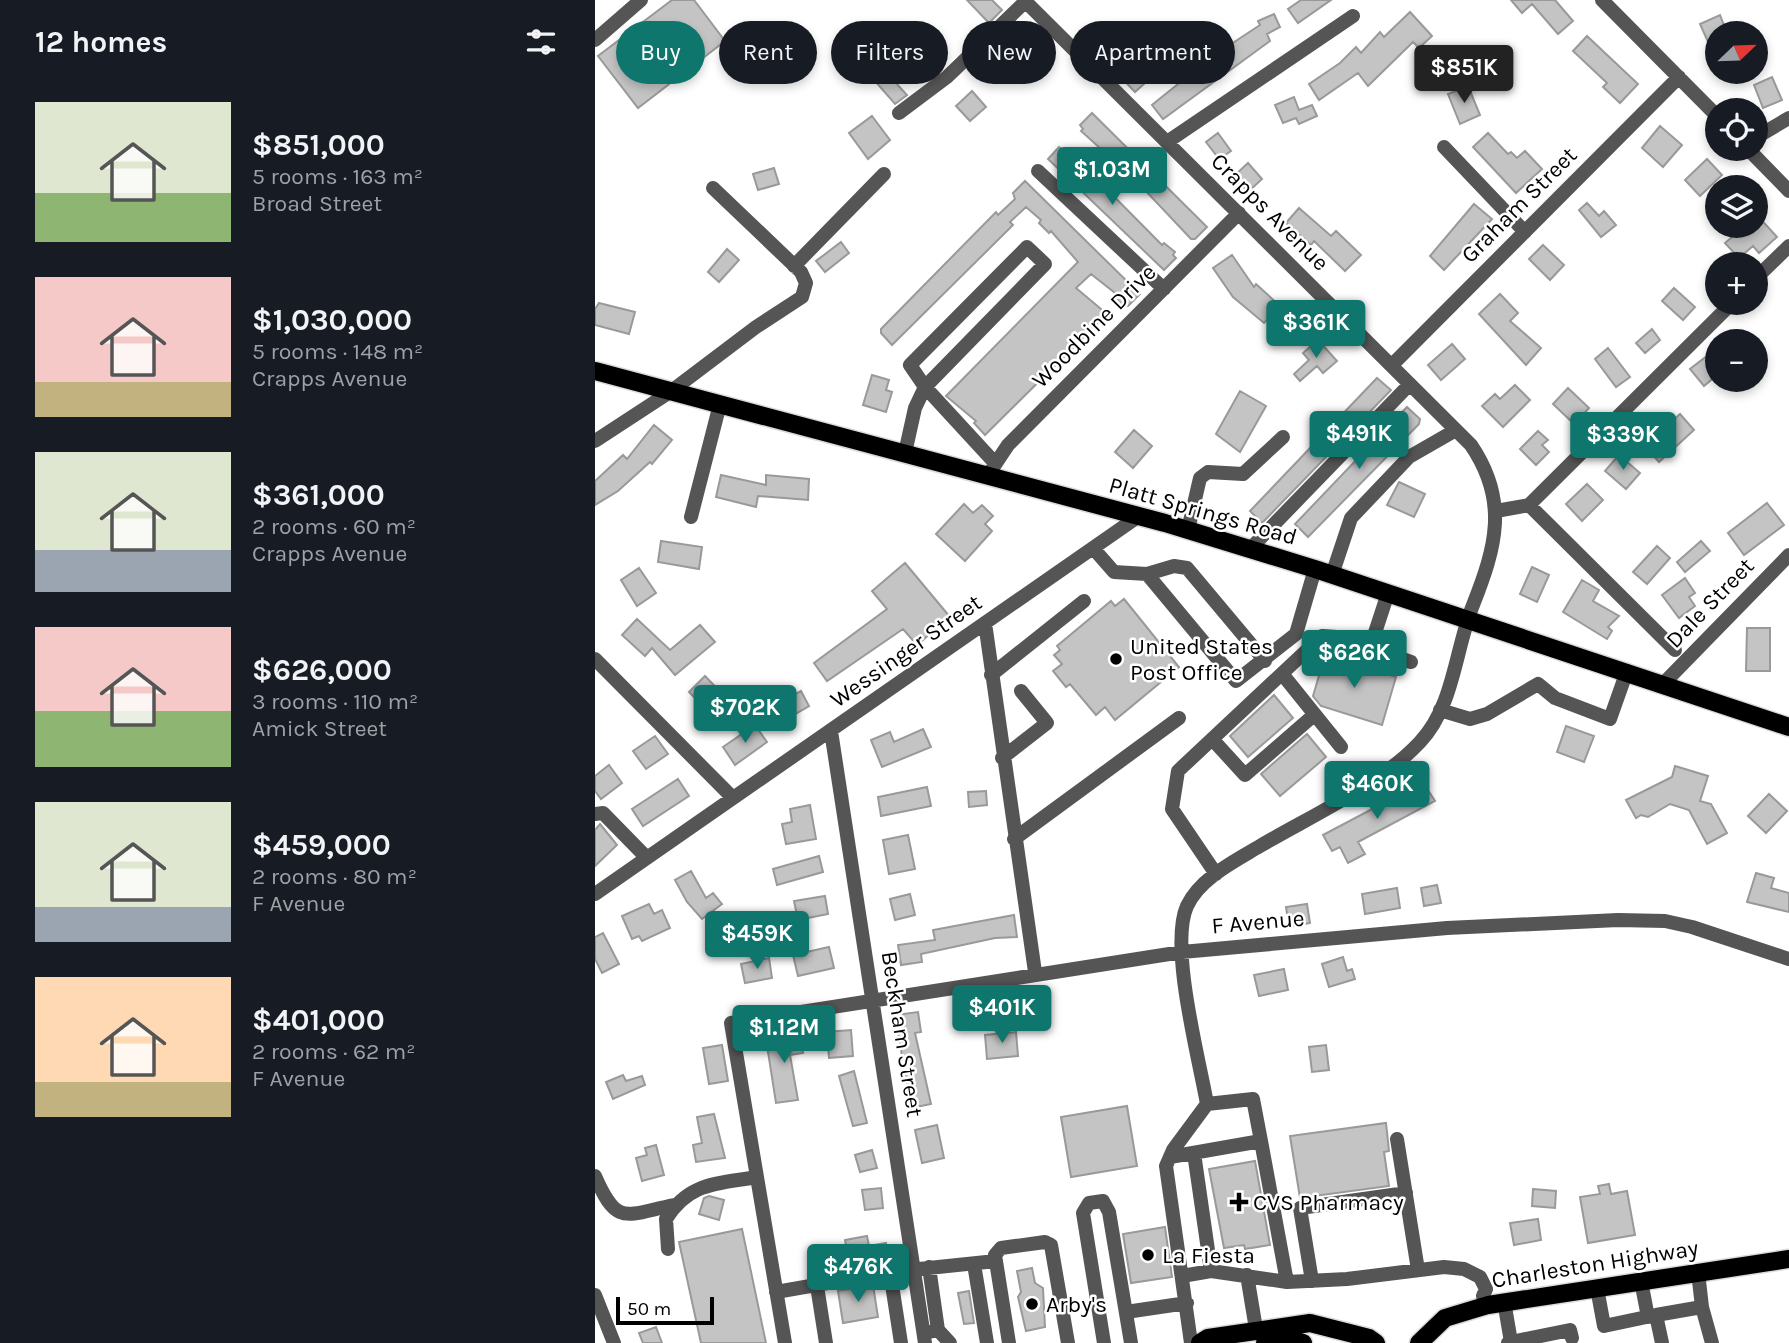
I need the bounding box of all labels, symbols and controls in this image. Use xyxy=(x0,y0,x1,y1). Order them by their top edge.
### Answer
chip: Buy xyxy=(616,21,705,84)
chip: Rent xyxy=(719,21,817,84)
chip: Filters xyxy=(831,21,948,84)
chip: New xyxy=(962,21,1056,84)
chip: Apartment xyxy=(1070,21,1235,84)
north arrow xyxy=(1705,21,1767,84)
map controls xyxy=(1705,21,1768,392)
icon: filters xyxy=(522,23,560,61)
text: 12 homes xyxy=(35,24,167,60)
pin: $851K xyxy=(1415,46,1513,105)
text: $851K xyxy=(1430,54,1498,81)
button: locate xyxy=(1705,98,1768,161)
text: $851,000 xyxy=(252,127,385,163)
icon: home xyxy=(91,130,175,214)
street label: Graham Street xyxy=(1456,141,1583,268)
pin: $1.03M xyxy=(1055,148,1169,207)
street label: Crapps Avenue xyxy=(1206,148,1334,276)
text: $1.03M xyxy=(1073,156,1151,183)
text: 5 rooms · 163 m² xyxy=(252,163,423,190)
button: layers xyxy=(1705,175,1768,238)
text: Broad Street xyxy=(252,190,382,217)
button: + xyxy=(1705,252,1768,315)
street label: Woodbine Drive xyxy=(1026,258,1162,394)
pin: $361K xyxy=(1267,300,1365,360)
text: $1,030,000 xyxy=(252,302,412,338)
icon: home xyxy=(91,305,175,389)
text: $361K xyxy=(1282,309,1350,336)
button: − xyxy=(1705,329,1768,392)
text: 5 rooms · 148 m² xyxy=(252,338,423,365)
text: Crapps Avenue xyxy=(252,365,407,392)
pin: $491K xyxy=(1310,412,1408,471)
pin: $339K xyxy=(1574,412,1672,472)
text: $491K xyxy=(1326,420,1392,447)
text: $339K xyxy=(1586,421,1660,448)
street label: Platt Springs Road xyxy=(1106,471,1300,551)
text: $361,000 xyxy=(252,477,385,513)
icon: home xyxy=(91,480,175,564)
text: 2 rooms · 60 m² xyxy=(252,513,416,540)
text: Crapps Avenue xyxy=(252,540,407,567)
street label: Dale Street xyxy=(1660,552,1760,654)
street label: Wessinger Street xyxy=(825,589,987,713)
pin: $626K xyxy=(1305,630,1403,690)
place label: United States Post Office xyxy=(1130,633,1273,686)
text: $626K xyxy=(1318,639,1390,666)
marker: United States Post Office xyxy=(1108,651,1124,667)
text: $626,000 xyxy=(252,652,392,688)
icon: home xyxy=(91,655,175,739)
pin: $702K xyxy=(696,686,794,745)
text: 3 rooms · 110 m² xyxy=(252,688,418,715)
text: $702K xyxy=(710,694,780,721)
text: Amick Street xyxy=(252,715,387,742)
pin: $460K xyxy=(1328,762,1426,821)
text: $460K xyxy=(1340,770,1414,797)
text: $459,000 xyxy=(252,827,391,863)
icon: home xyxy=(91,830,175,914)
text: 2 rooms · 80 m² xyxy=(252,863,417,890)
text: F Avenue xyxy=(252,890,345,917)
street label: F Avenue xyxy=(1210,904,1306,940)
pin: $459K xyxy=(708,912,806,971)
text: $459K xyxy=(721,920,793,947)
street label: Beckham Street xyxy=(876,949,928,1119)
pin: $401K xyxy=(953,986,1051,1045)
text: $401K xyxy=(968,994,1036,1021)
text: $401,000 xyxy=(252,1002,385,1038)
icon: home xyxy=(91,1005,175,1089)
pin: $1.12M xyxy=(727,1006,841,1065)
text: $1.12M xyxy=(748,1014,820,1041)
text: 2 rooms · 62 m² xyxy=(252,1038,416,1065)
text: F Avenue xyxy=(252,1065,345,1092)
place label: CVS Pharmacy xyxy=(1253,1189,1404,1216)
marker: CVS Pharmacy xyxy=(1231,1194,1247,1210)
street label: Charleston Highway xyxy=(1490,1234,1701,1294)
place label: La Fiesta xyxy=(1162,1242,1255,1269)
pin: $476K xyxy=(809,1244,907,1304)
marker: La Fiesta xyxy=(1140,1247,1156,1263)
text: $476K xyxy=(823,1253,893,1280)
place label: Arby's xyxy=(1046,1291,1107,1318)
scale bar xyxy=(616,1294,714,1326)
marker: Arby's xyxy=(1024,1296,1040,1312)
text: 50 m xyxy=(627,1298,671,1320)

